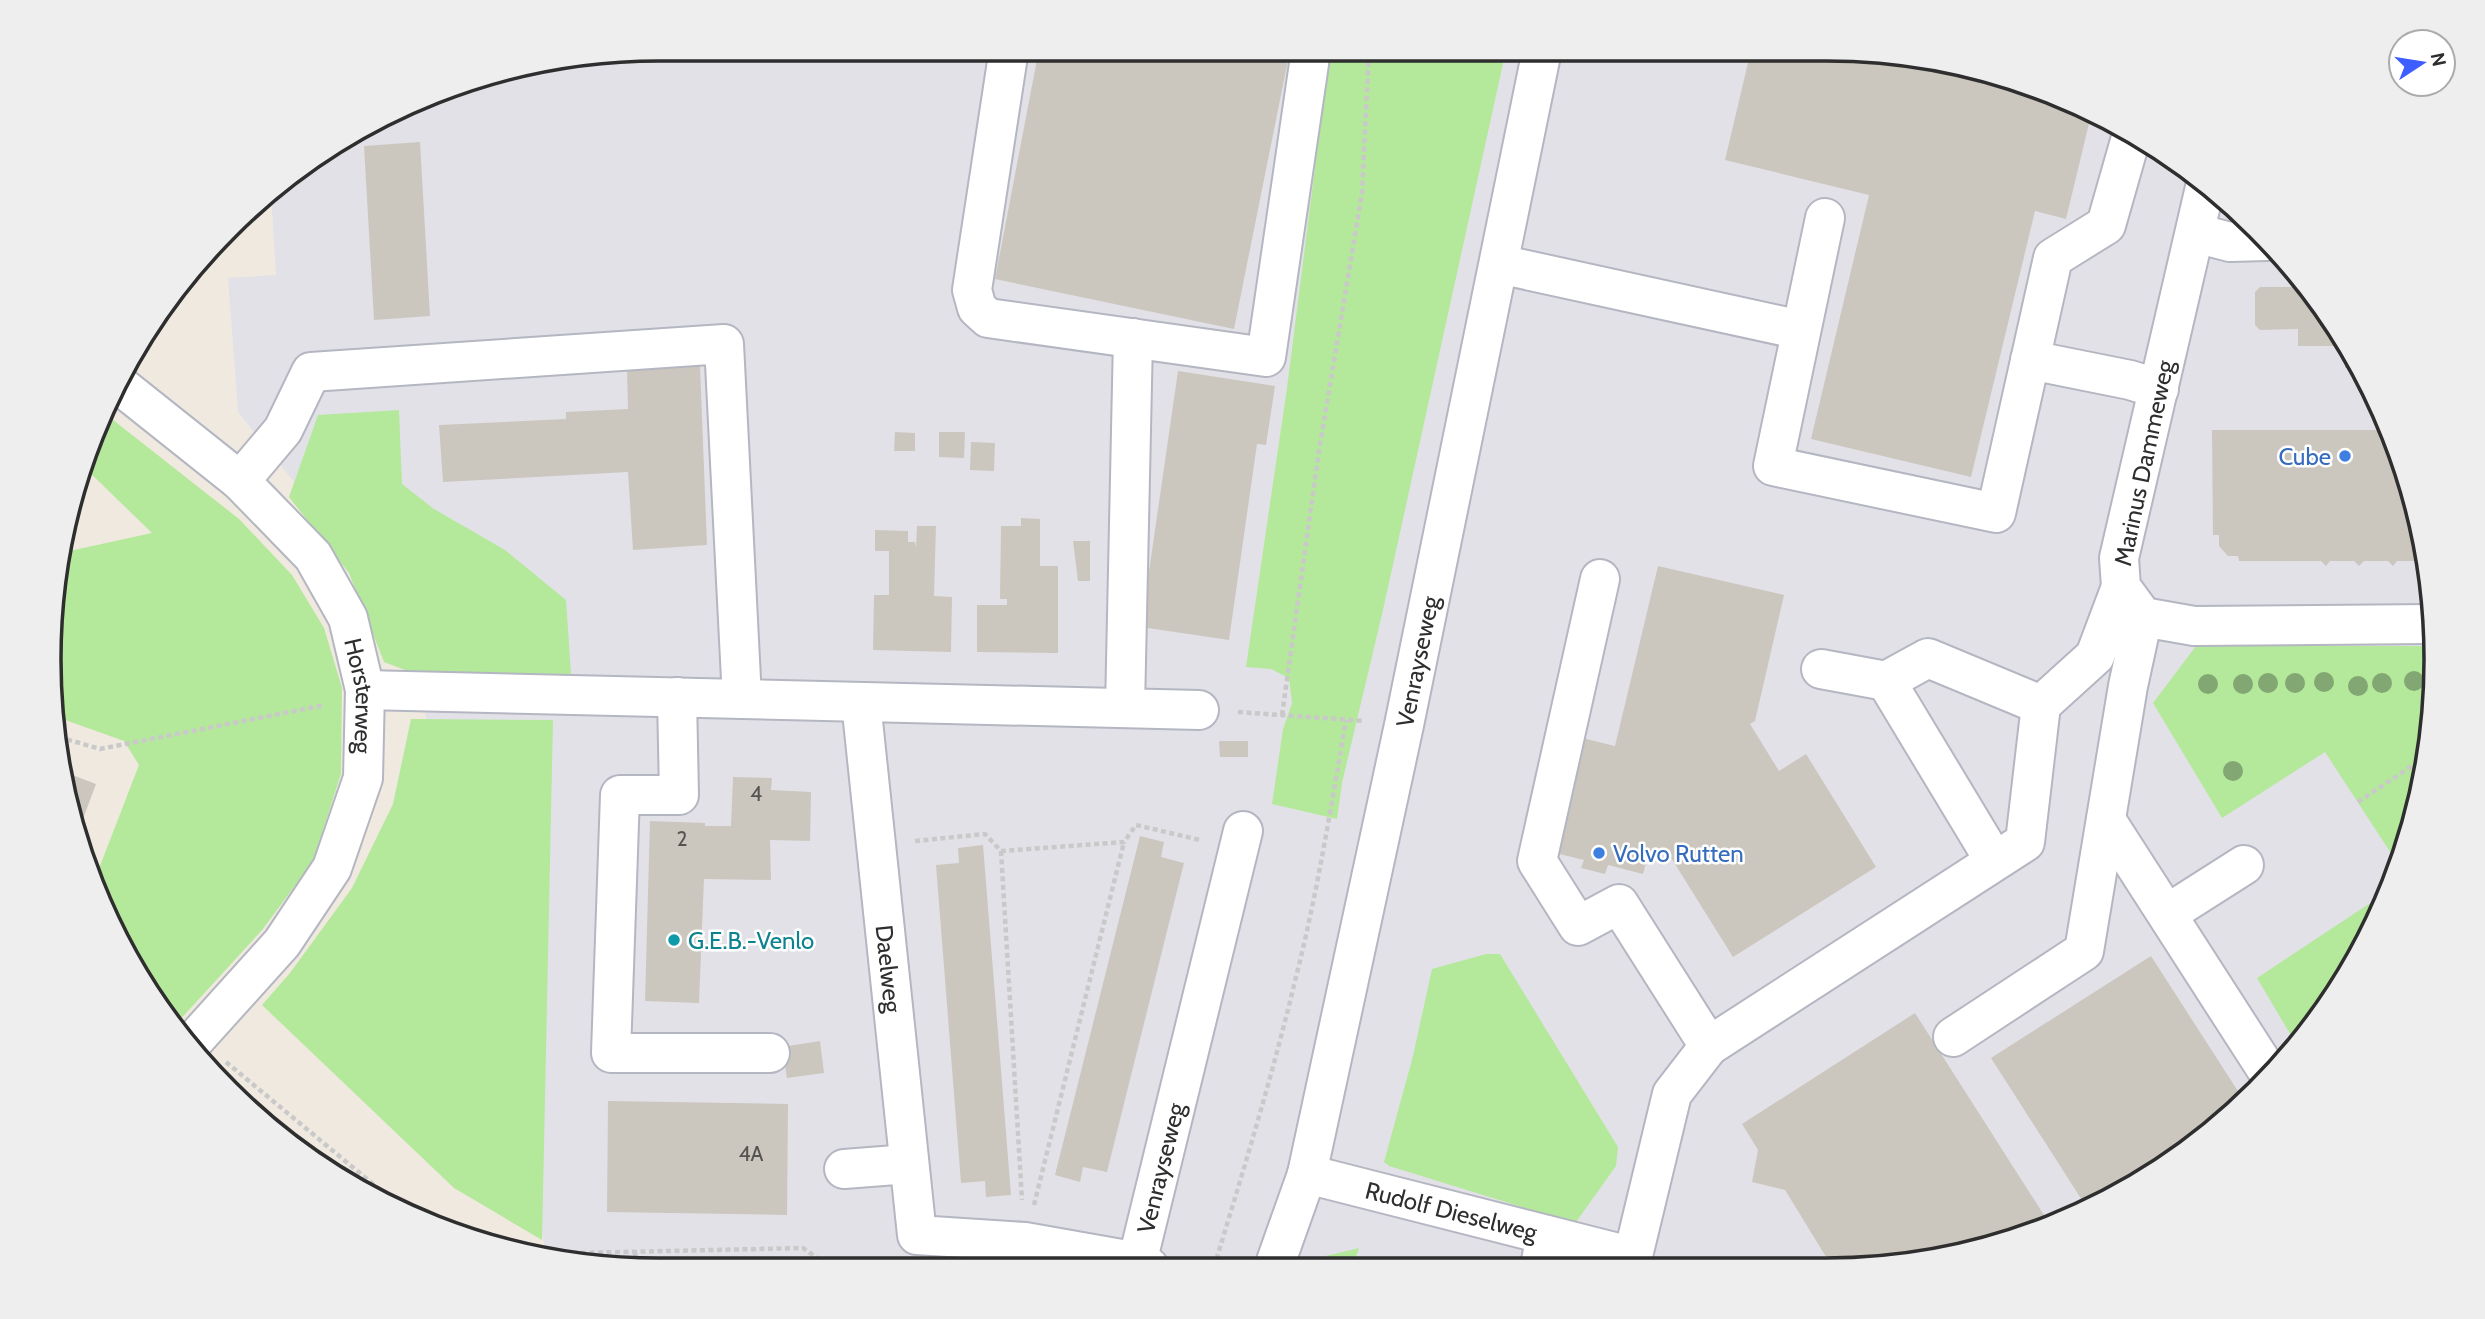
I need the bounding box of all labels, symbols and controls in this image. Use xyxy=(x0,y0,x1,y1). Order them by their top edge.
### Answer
north arrow xyxy=(2387,28,2457,98)
text: N xyxy=(2425,51,2451,69)
street label: Marinus Dammeweg xyxy=(2108,356,2180,568)
place label: Cube xyxy=(2278,442,2331,471)
marker: Cube xyxy=(2337,448,2353,464)
street label: Venrayseweg xyxy=(1389,592,1445,730)
street label: Horsterweg xyxy=(339,635,380,755)
house number: 4 xyxy=(750,781,762,806)
house number: 2 xyxy=(676,826,688,851)
place label: Volvo Rutten xyxy=(1613,839,1744,868)
marker: Volvo Rutten xyxy=(1591,845,1607,861)
street label: Daelweg xyxy=(870,923,908,1015)
place label: G.E.B.-Venlo xyxy=(688,926,814,955)
marker: G.E.B.-Venlo xyxy=(666,932,682,948)
street label: Venrayseweg xyxy=(1130,1099,1191,1236)
house number: 4A xyxy=(738,1141,764,1166)
street label: Rudolf Dieselweg xyxy=(1362,1175,1541,1247)

